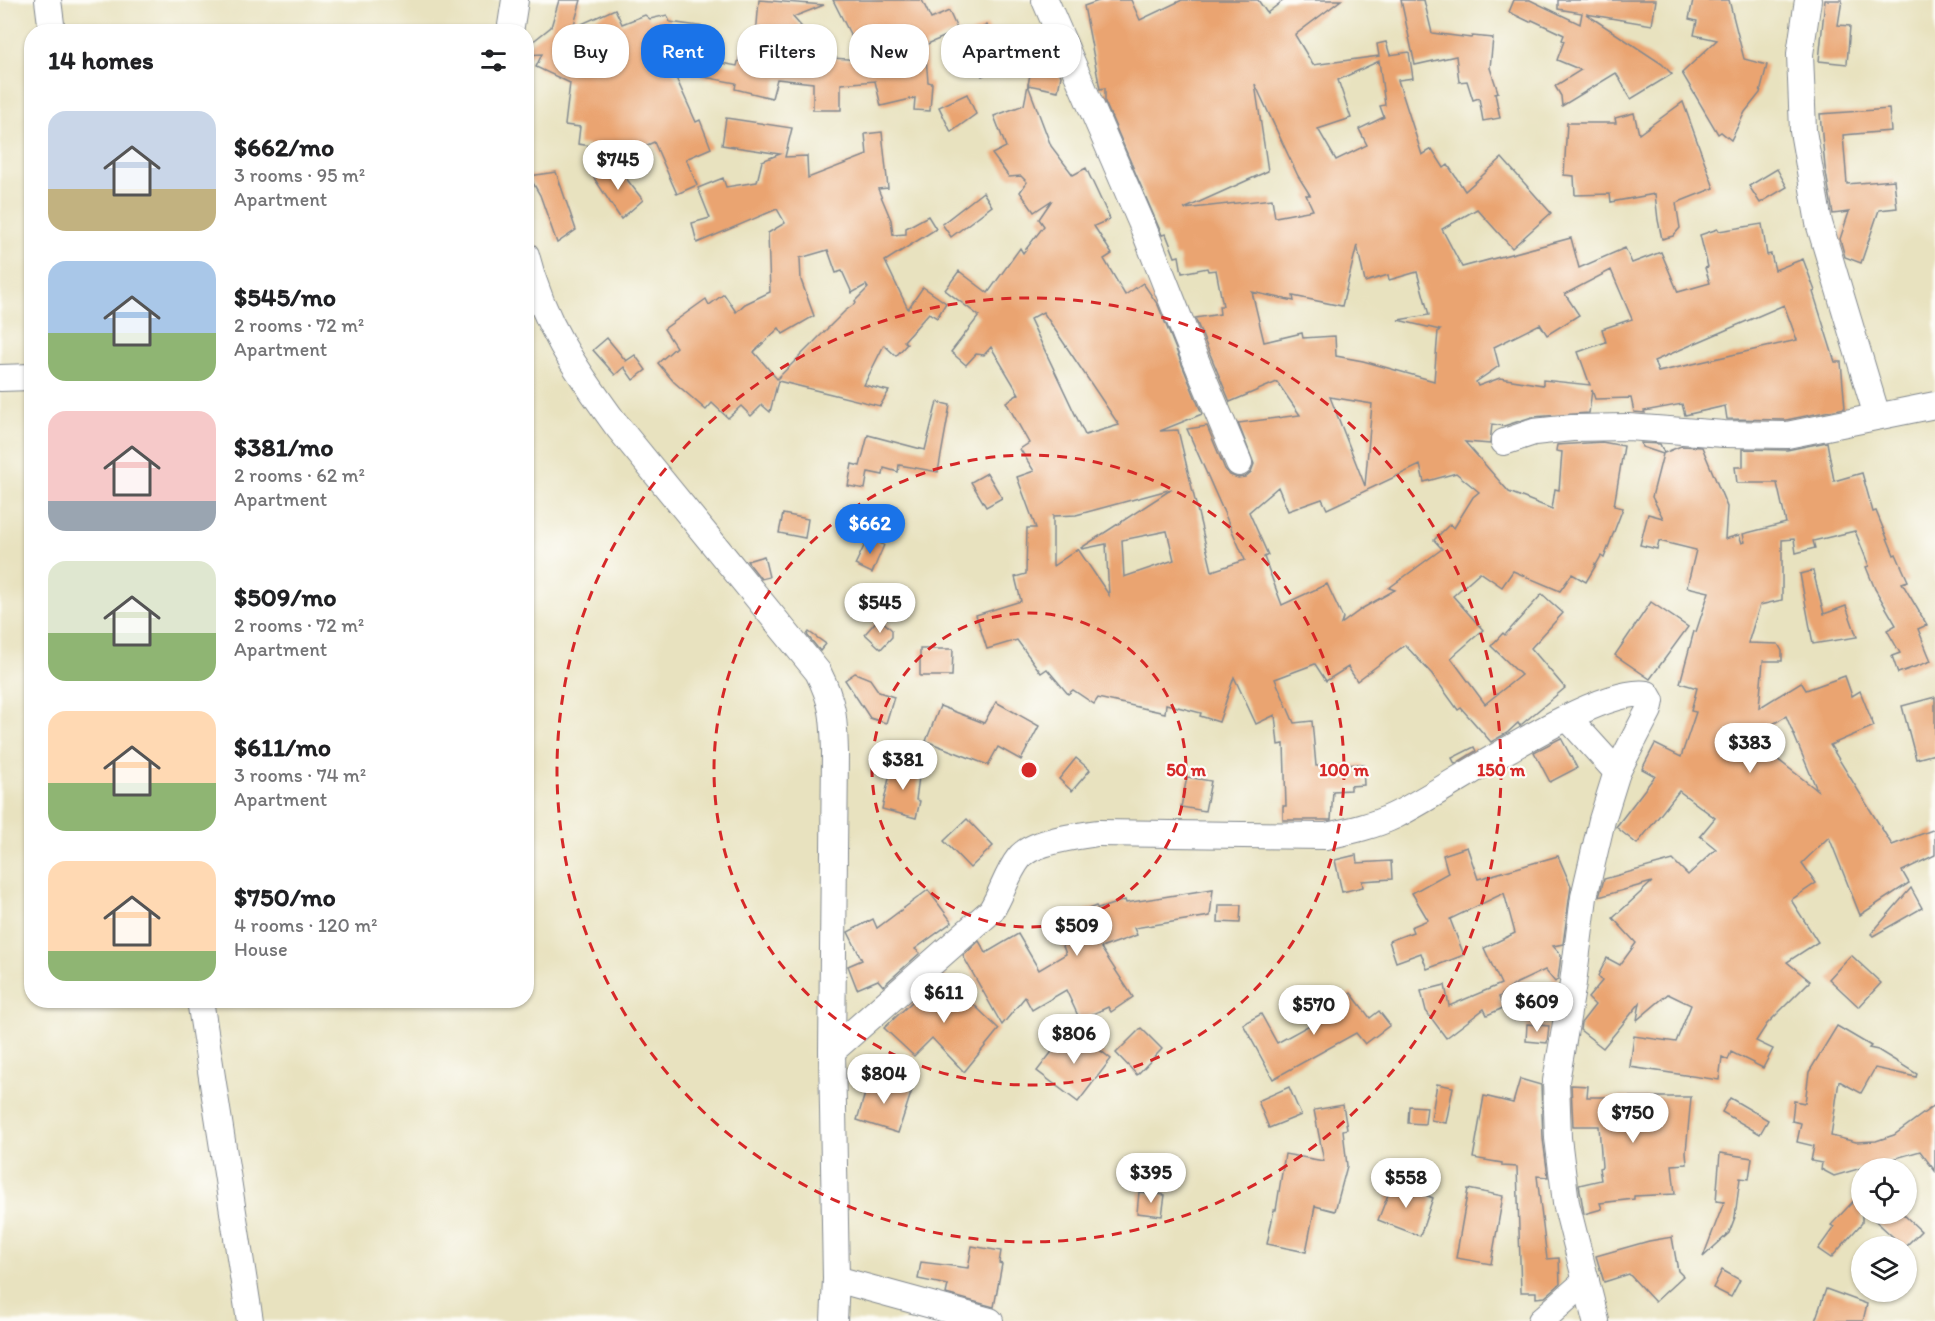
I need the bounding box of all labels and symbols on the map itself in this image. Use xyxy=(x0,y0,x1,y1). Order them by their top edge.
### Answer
pin: $745 xyxy=(582,140,654,191)
pin: $662 xyxy=(834,504,906,555)
pin: $545 xyxy=(844,583,916,634)
pin: $383 xyxy=(1714,723,1786,774)
pin: $381 xyxy=(867,740,939,791)
text: 50 m xyxy=(1166,759,1207,781)
text: 100 m xyxy=(1319,759,1370,781)
text: 150 m xyxy=(1477,759,1526,781)
centre of rings xyxy=(1019,760,1039,780)
pin: $509 xyxy=(1041,906,1113,957)
pin: $611 xyxy=(908,973,980,1024)
pin: $609 xyxy=(1501,982,1573,1033)
pin: $570 xyxy=(1278,985,1350,1036)
pin: $806 xyxy=(1038,1014,1110,1065)
pin: $804 xyxy=(848,1054,920,1105)
pin: $750 xyxy=(1597,1093,1669,1144)
pin: $395 xyxy=(1115,1153,1187,1204)
pin: $558 xyxy=(1370,1158,1442,1209)

